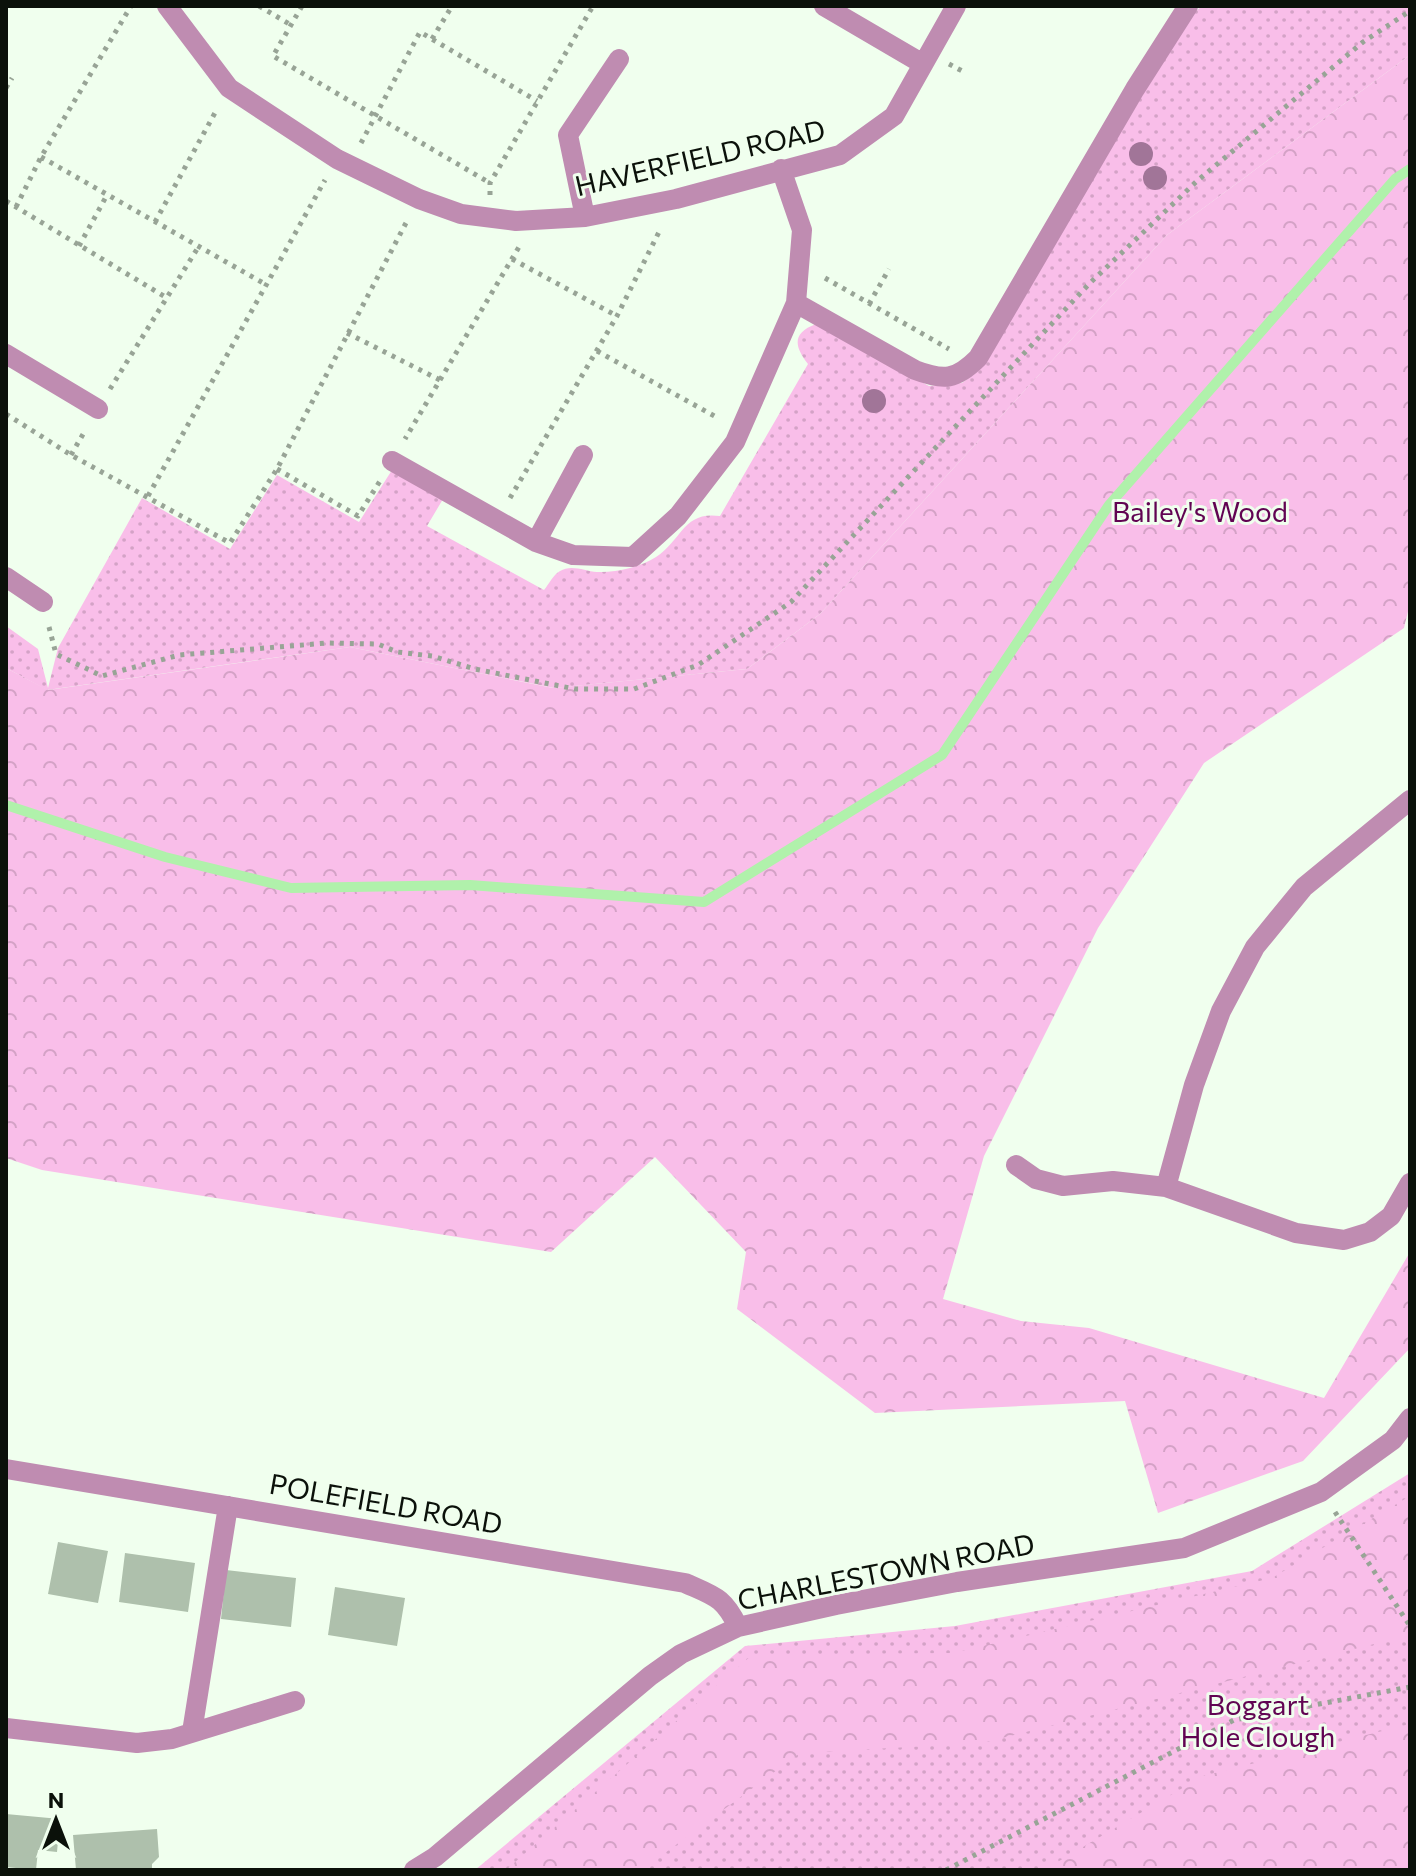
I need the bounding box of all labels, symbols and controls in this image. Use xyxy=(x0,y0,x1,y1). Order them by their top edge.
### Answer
street label: HAVERFIELD ROAD xyxy=(571,112,828,202)
park label: Bailey's Wood xyxy=(1112,494,1288,528)
street label: POLEFIELD ROAD xyxy=(267,1466,505,1540)
street label: CHARLESTOWN ROAD xyxy=(735,1526,1037,1616)
park label: Boggart Hole Clough xyxy=(1181,1687,1335,1753)
north arrow xyxy=(16,1780,96,1860)
text: N xyxy=(48,1786,64,1813)

